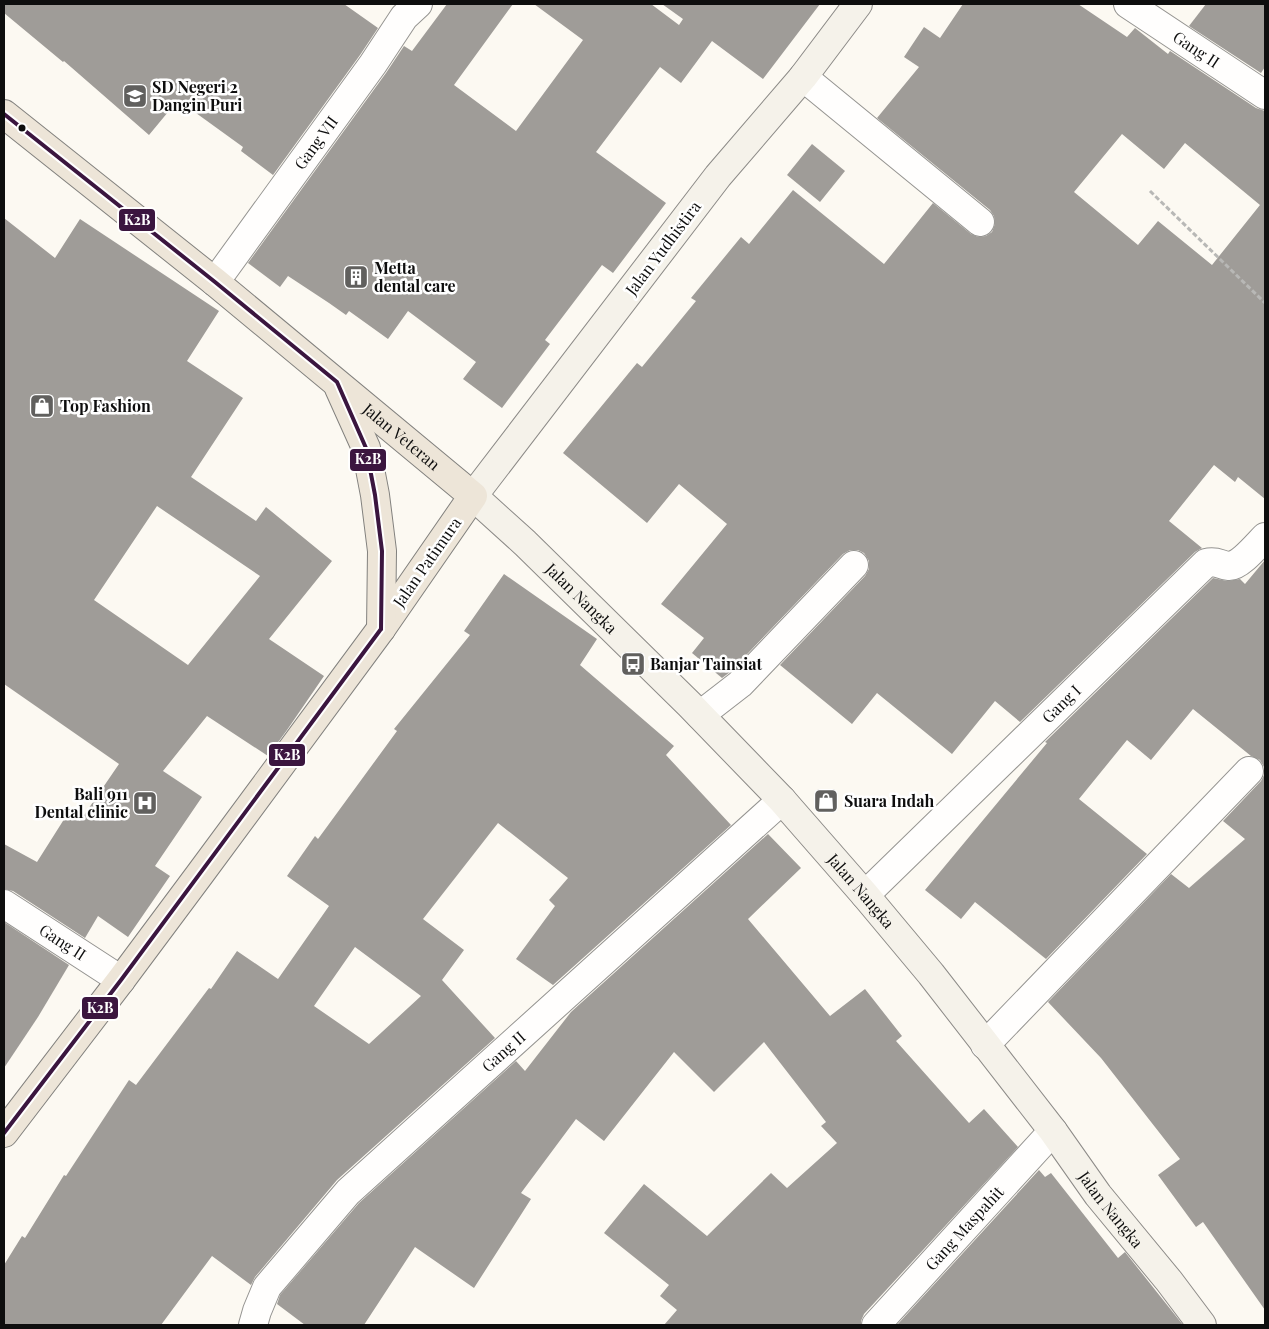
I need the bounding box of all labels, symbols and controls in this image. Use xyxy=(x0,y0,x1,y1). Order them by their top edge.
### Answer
street label: Gang II xyxy=(1169,26,1224,72)
place label: SD Negeri 2 Dangin Puri xyxy=(152,76,242,115)
school or university icon: SD Negeri 2 Dangin Puri xyxy=(122,83,148,109)
street label: Gang VII xyxy=(289,111,342,173)
unlabelled marker xyxy=(17,123,27,133)
street label: Jalan Yudhistira xyxy=(620,196,705,300)
line badge: K2B xyxy=(118,208,156,232)
text: K2B xyxy=(124,210,150,229)
place label: Metta dental care xyxy=(374,257,456,296)
building icon: Metta dental care xyxy=(343,264,369,290)
shop icon: Top Fashion xyxy=(29,393,55,419)
place label: Top Fashion xyxy=(60,395,151,416)
street label: Jalan Veteran xyxy=(358,398,445,475)
line badge: K2B xyxy=(349,448,387,472)
text: K2B xyxy=(355,449,381,468)
street label: Jalan Patimura xyxy=(387,513,465,612)
street label: Jalan Nangka xyxy=(541,557,622,638)
bus stop icon: Banjar Tainsiat xyxy=(620,651,646,677)
place label: Banjar Tainsiat xyxy=(650,653,763,674)
street label: Gang I xyxy=(1037,680,1085,727)
line badge: K2B xyxy=(268,743,306,767)
text: K2B xyxy=(274,745,300,764)
place label: Bali 911 Dental clinic xyxy=(34,783,128,822)
shop icon: Suara Indah xyxy=(813,788,839,814)
hospital icon: Bali 911 Dental clinic xyxy=(132,790,158,816)
place label: Suara Indah xyxy=(844,790,934,811)
street label: Jalan Nangka xyxy=(823,848,899,933)
street label: Gang II xyxy=(36,919,90,965)
line badge: K2B xyxy=(81,996,119,1020)
text: K2B xyxy=(87,998,113,1017)
street label: Gang II xyxy=(477,1026,529,1076)
street label: Jalan Nangka xyxy=(1074,1166,1148,1252)
street label: Gang Maspahit xyxy=(920,1181,1008,1274)

